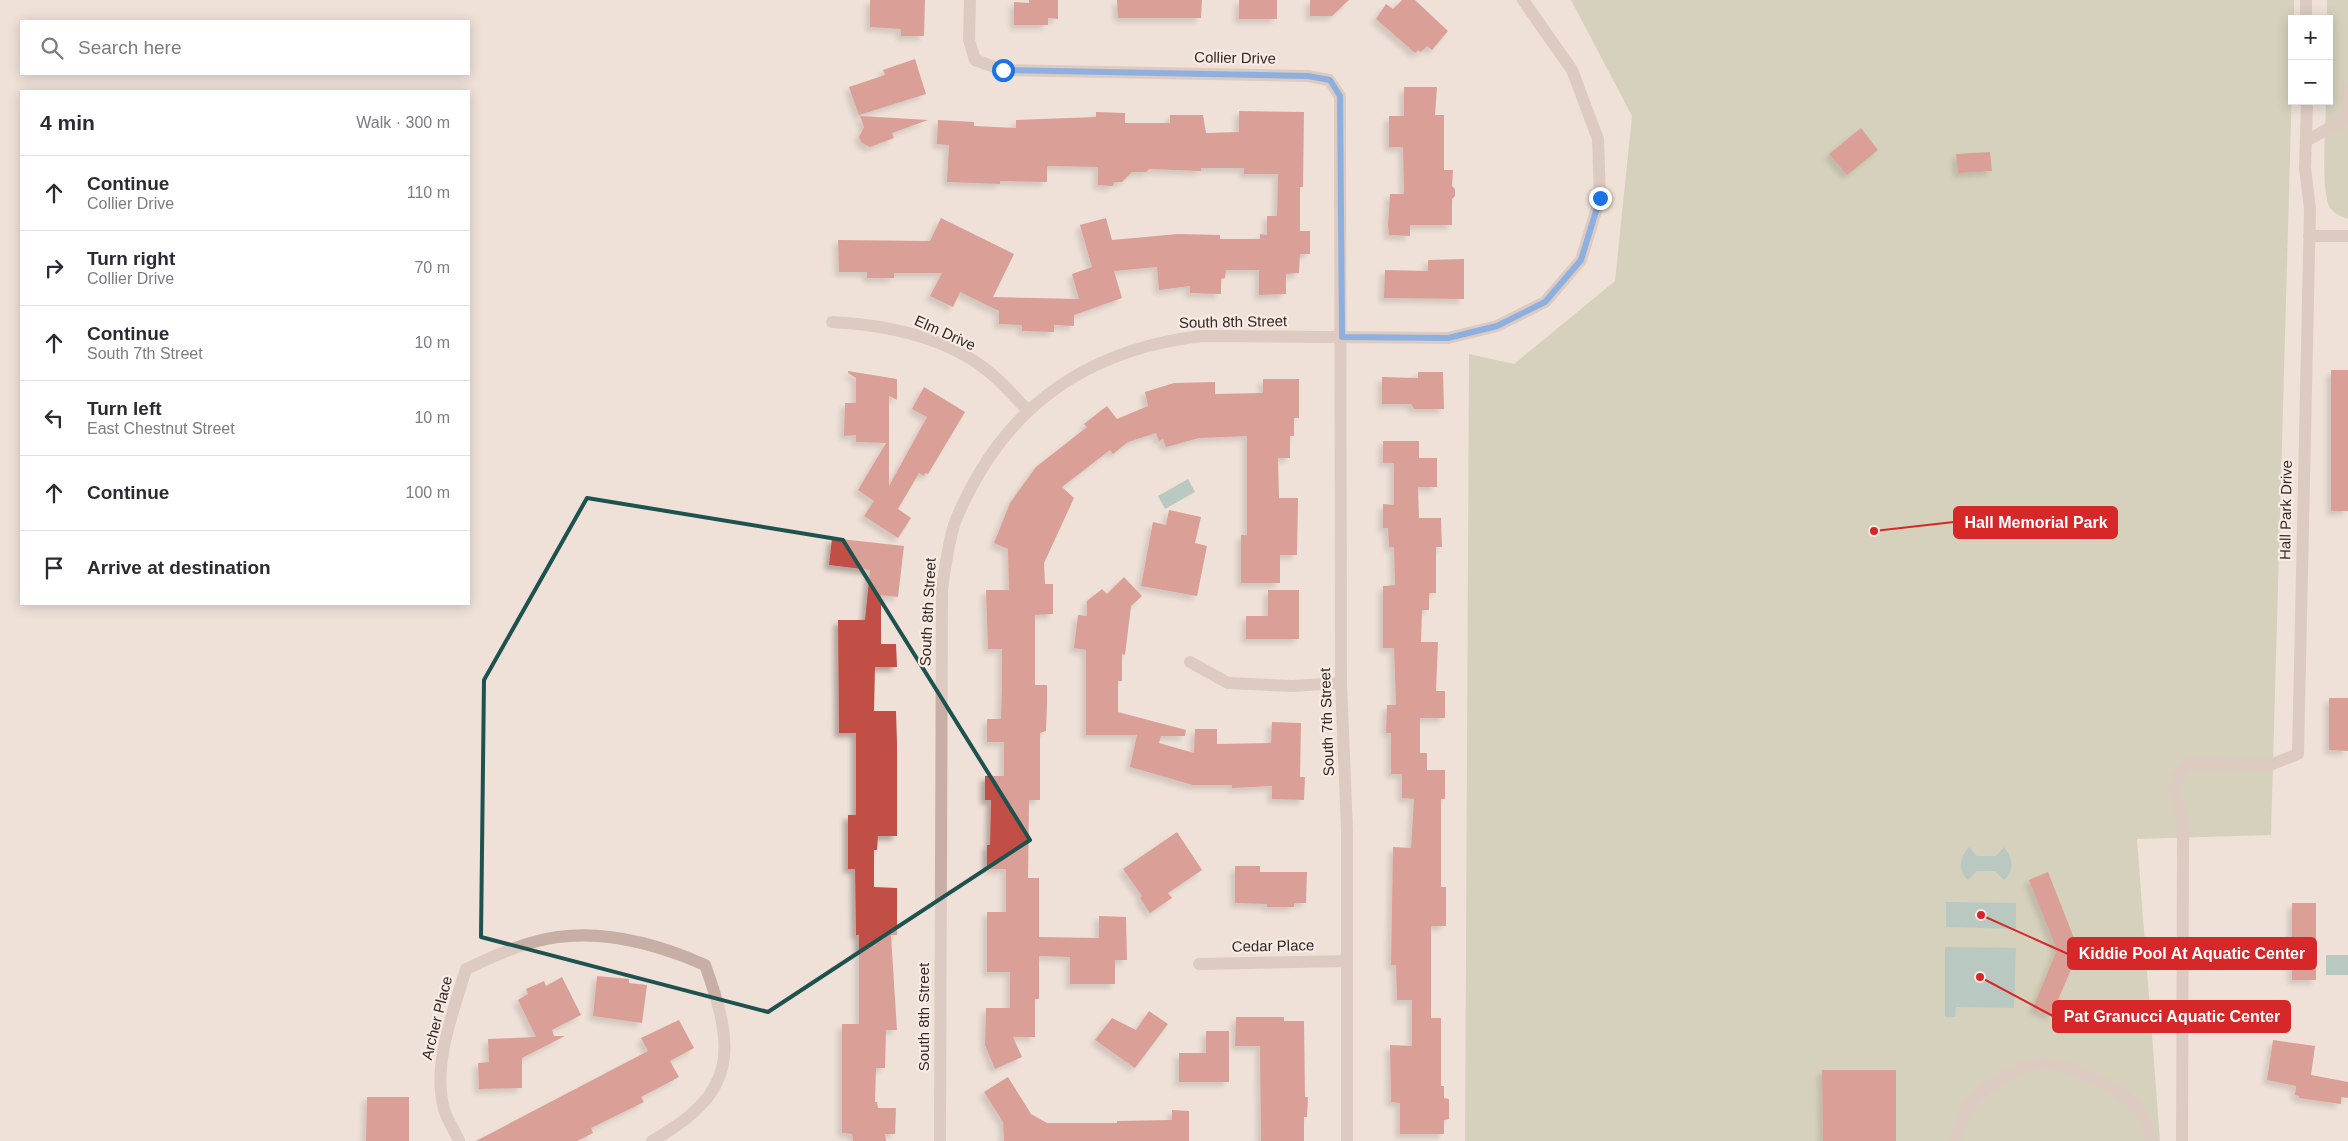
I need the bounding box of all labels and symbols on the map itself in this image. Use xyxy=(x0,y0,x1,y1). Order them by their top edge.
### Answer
street label: Collier Drive xyxy=(1194,48,1276,67)
route start xyxy=(992,59,1015,82)
route end xyxy=(1589,187,1612,210)
street label: Elm Drive xyxy=(912,312,978,354)
street label: South 8th Street xyxy=(1179,312,1288,331)
street label: Hall Park Drive xyxy=(2276,460,2295,560)
callout: Hall Memorial Park xyxy=(1954,507,2117,538)
text: Hall Memorial Park xyxy=(1964,514,2108,531)
street label: South 8th Street xyxy=(916,557,939,667)
street label: South 7th Street xyxy=(1316,667,1337,776)
street label: Cedar Place xyxy=(1232,936,1314,955)
callout: Kiddie Pool At Aquatic Center xyxy=(2068,938,2316,969)
text: Kiddie Pool At Aquatic Center xyxy=(2079,945,2305,962)
street label: South 8th Street xyxy=(915,962,932,1071)
street label: Archer Place xyxy=(418,974,455,1062)
callout: Pat Granucci Aquatic Center xyxy=(2053,1001,2290,1032)
text: Pat Granucci Aquatic Center xyxy=(2064,1008,2280,1025)

